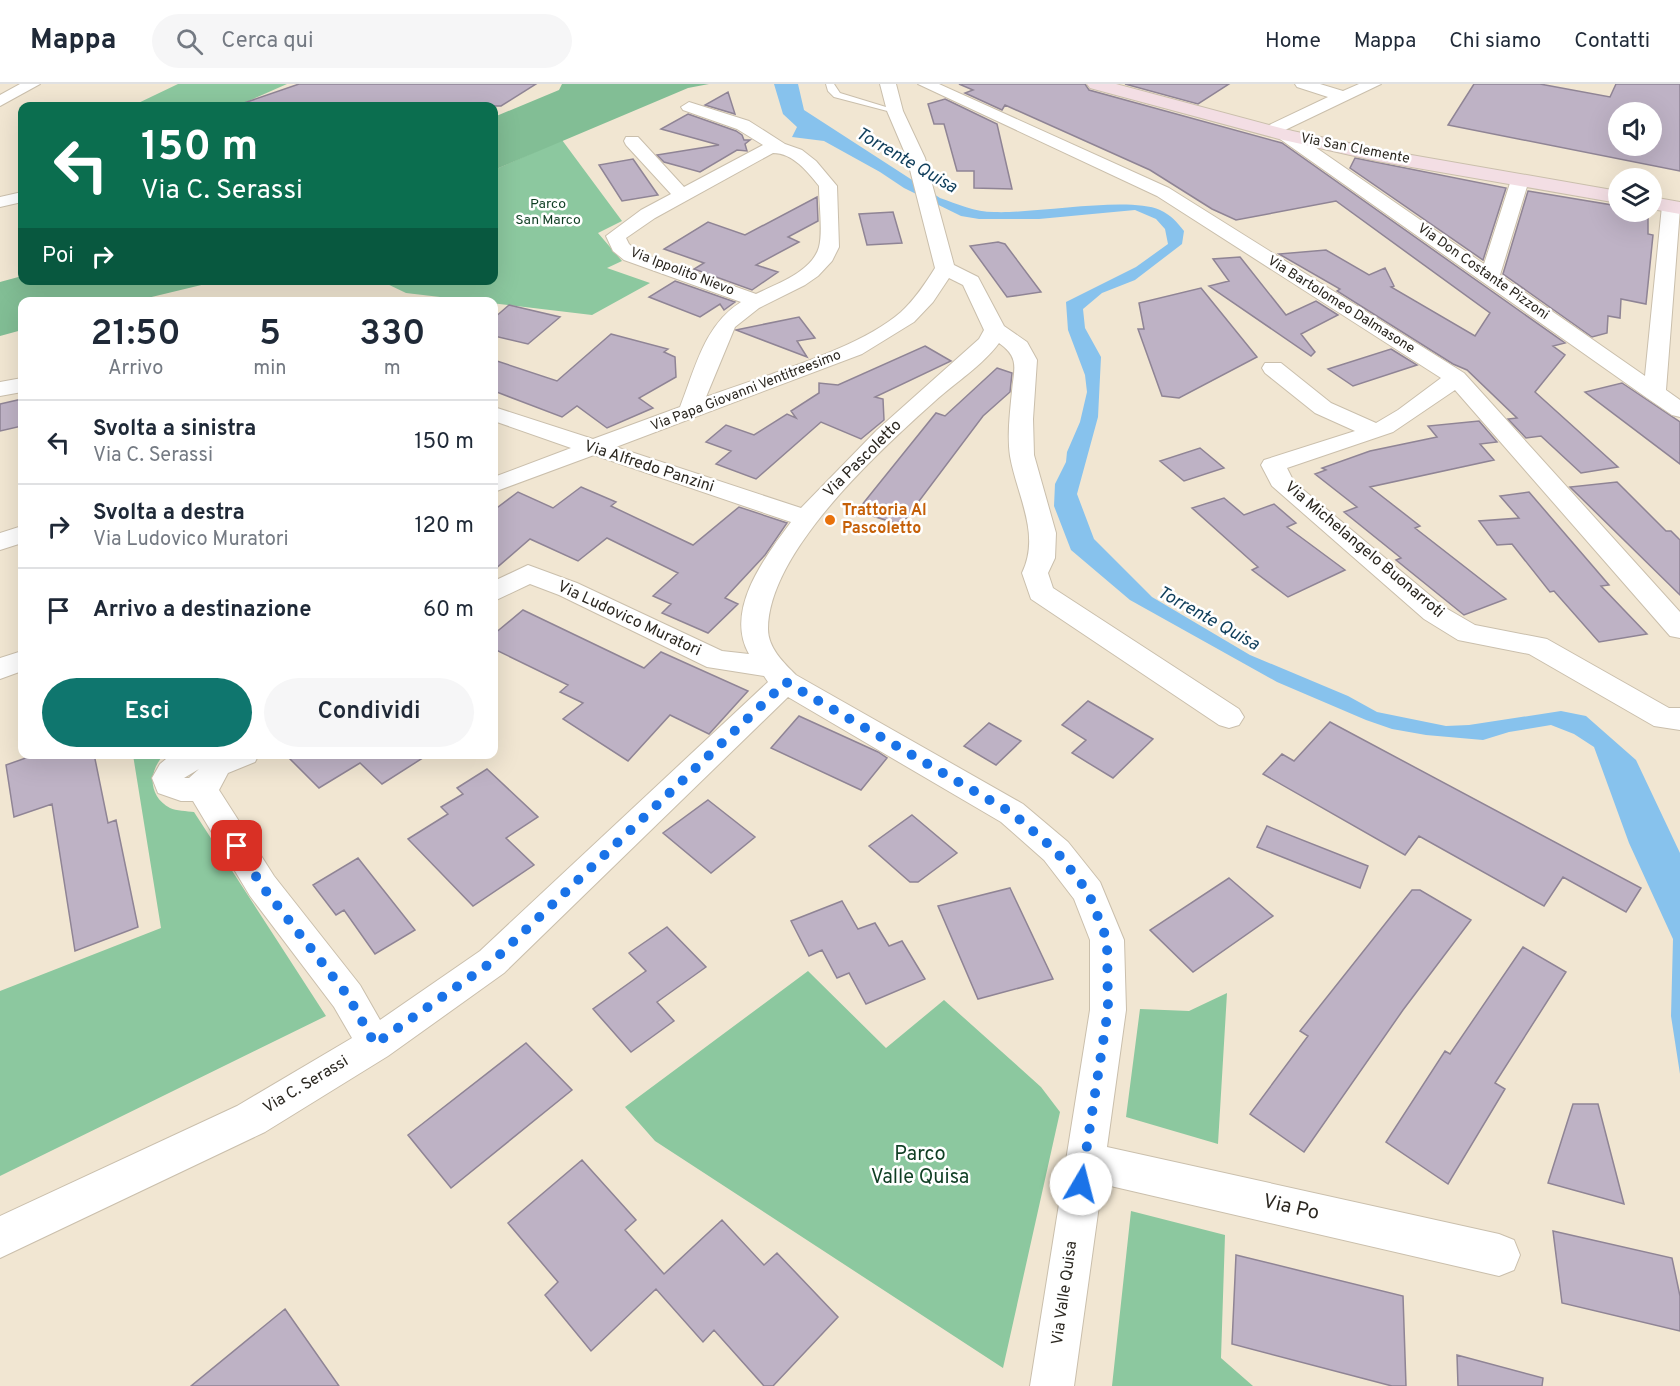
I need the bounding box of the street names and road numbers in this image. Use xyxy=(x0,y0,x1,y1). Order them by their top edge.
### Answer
street label: Via San Clemente xyxy=(1299,130,1411,168)
street label: Via Don Costante Pizzoni xyxy=(1414,220,1552,324)
street label: Via Ippolito Nievo xyxy=(628,244,737,300)
street label: Via Bartolomeo Dalmasone xyxy=(1264,253,1418,357)
street label: Via Papa Giovanni Ventitreesimo xyxy=(648,347,844,435)
street label: Via Pascoletto xyxy=(820,416,906,502)
street label: Via Alfredo Panzini xyxy=(582,437,716,497)
street label: Via Michelangelo Buonarroti xyxy=(1280,477,1448,623)
street label: Via Ludovico Muratori xyxy=(554,577,704,661)
street label: Via C. Serassi xyxy=(260,1052,352,1118)
street label: Via Po xyxy=(1260,1189,1322,1227)
street label: Via Valle Quisa xyxy=(1048,1240,1082,1346)

